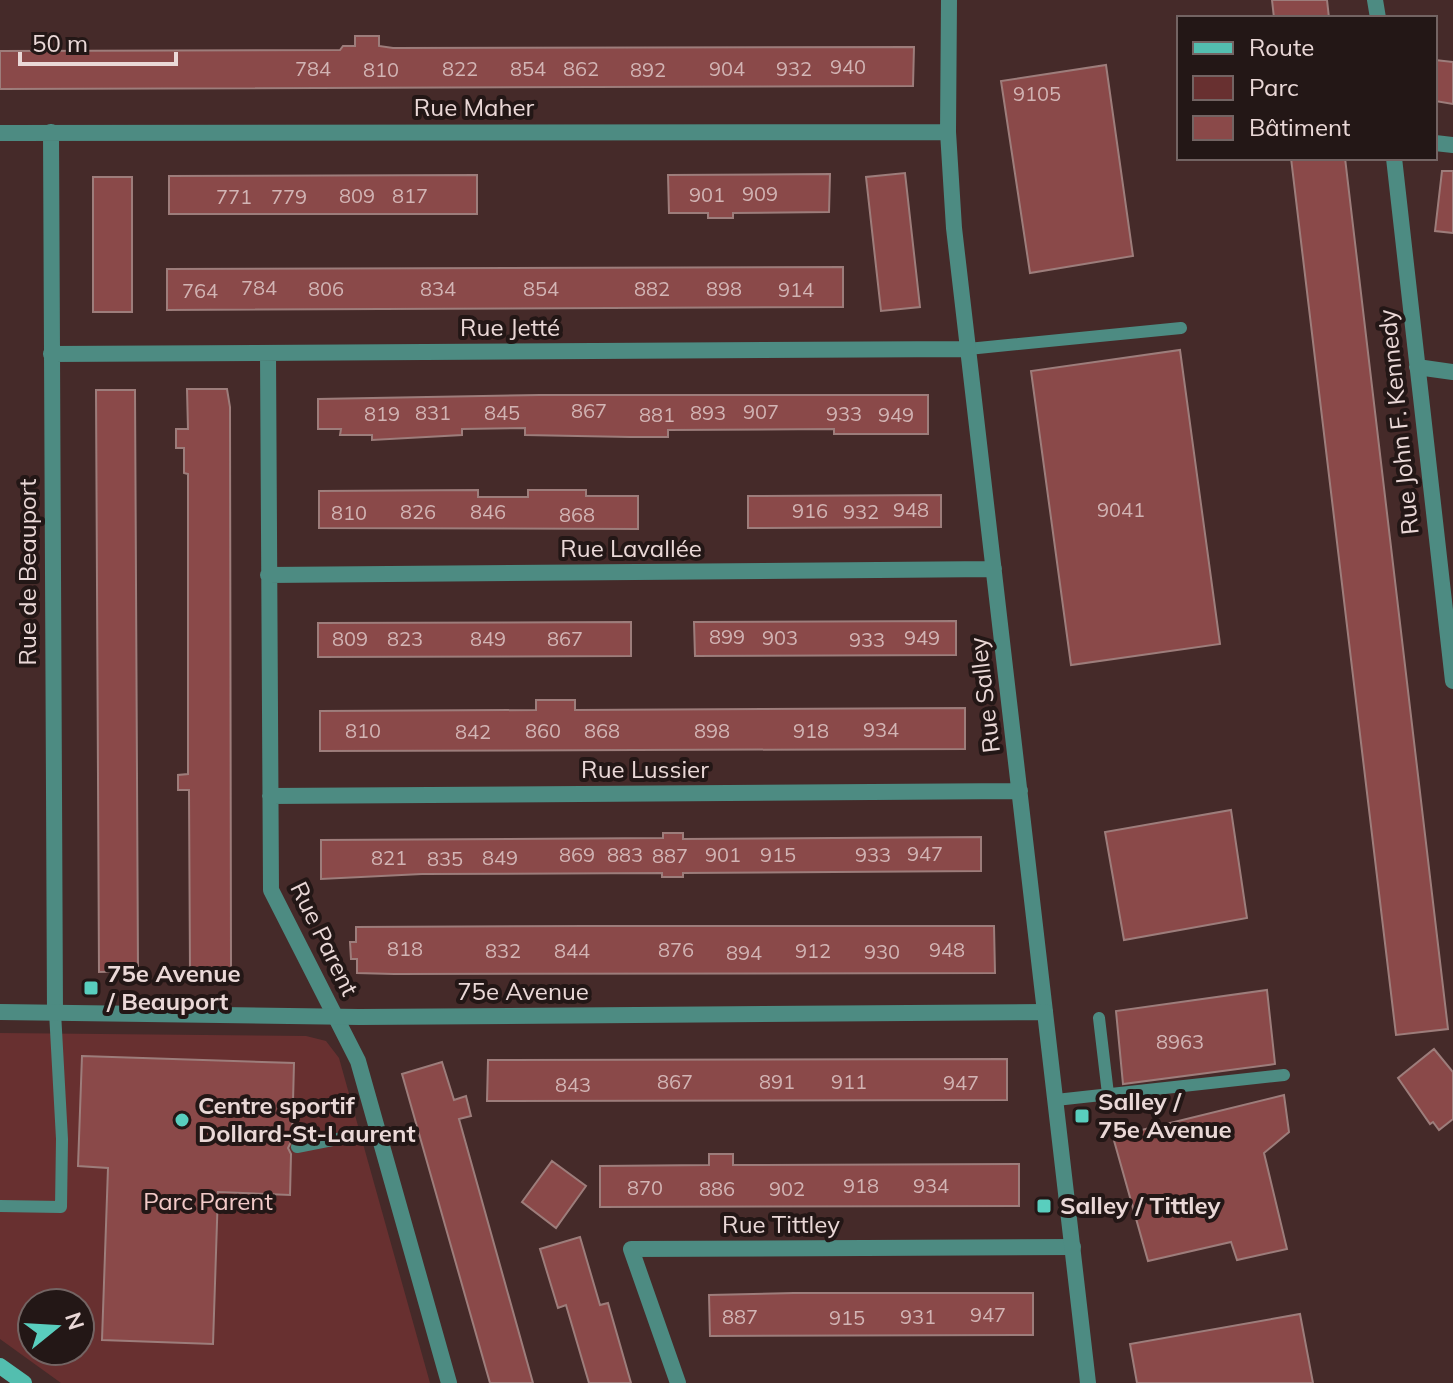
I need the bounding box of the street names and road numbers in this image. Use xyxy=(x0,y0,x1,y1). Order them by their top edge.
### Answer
street label: Rue Maher xyxy=(414,92,535,122)
street label: Rue John F. Kennedy xyxy=(1371,308,1425,536)
street label: Rue Jetté xyxy=(460,312,560,342)
street label: Rue de Beauport xyxy=(12,479,42,665)
street label: Rue Lavallée xyxy=(560,533,702,563)
street label: Rue Salley xyxy=(962,635,1006,755)
street label: Rue Lussier xyxy=(581,754,709,784)
street label: Rue Parent xyxy=(284,877,365,1001)
street label: 75e Avenue xyxy=(457,976,589,1006)
street label: Rue Tittley xyxy=(722,1209,840,1239)

